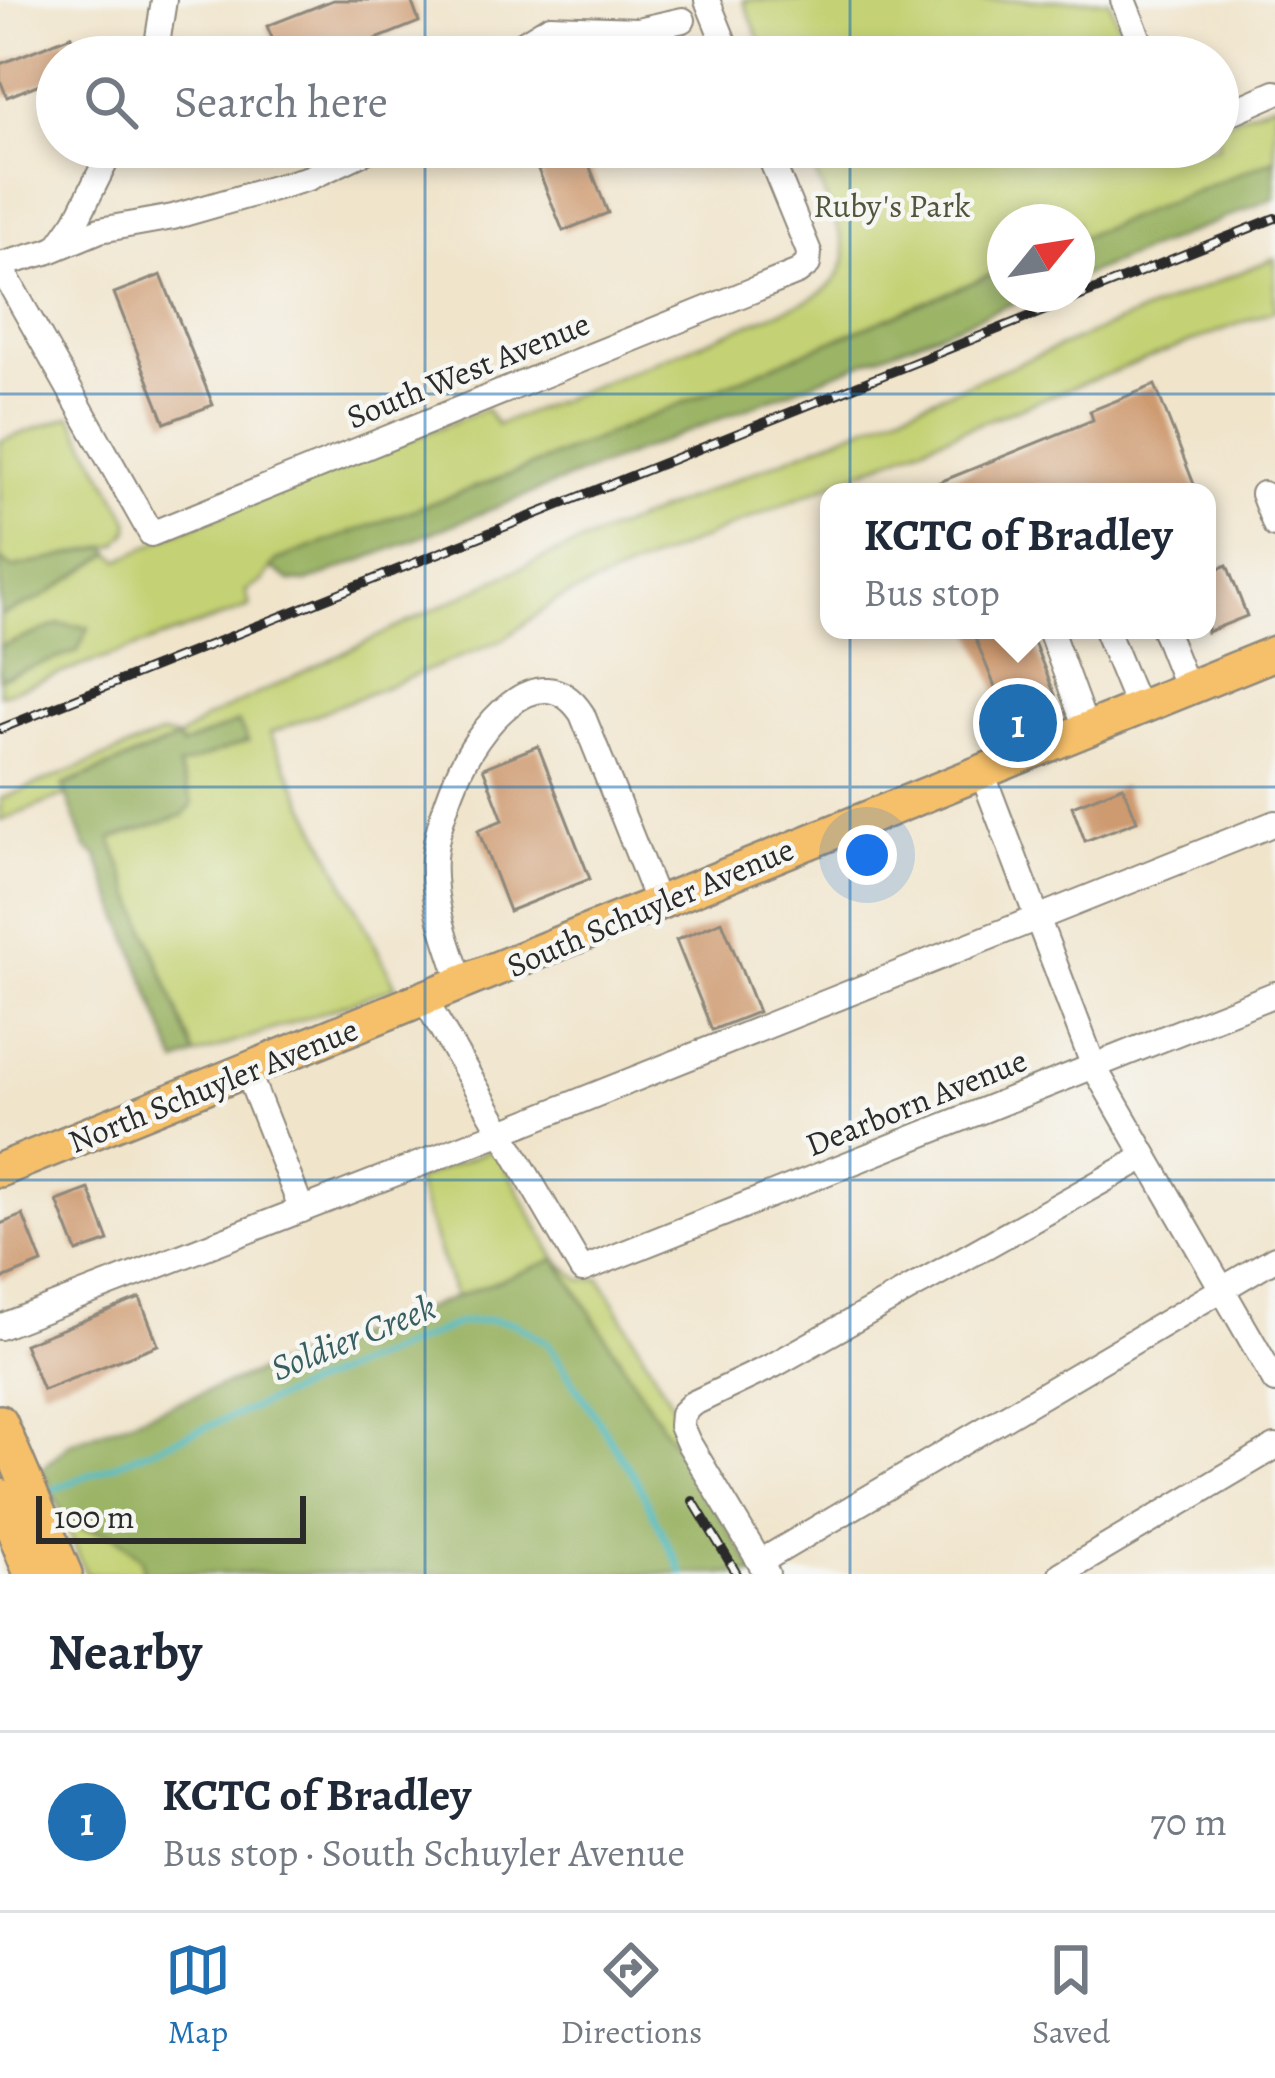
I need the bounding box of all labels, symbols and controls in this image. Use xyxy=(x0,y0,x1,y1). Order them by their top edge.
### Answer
search box xyxy=(36,36,1239,168)
icon: search xyxy=(78,69,144,135)
text: Search here xyxy=(174,71,388,133)
park label: Ruby's Park xyxy=(813,183,971,228)
north arrow xyxy=(987,204,1095,312)
street label: South West Avenue xyxy=(340,301,596,439)
popup xyxy=(820,483,1216,639)
text: KCTC of Bradley xyxy=(863,504,1173,566)
text: Bus stop xyxy=(863,566,1000,619)
pin: 1 xyxy=(979,678,1057,768)
your location xyxy=(837,825,897,885)
street label: South Schuyler Avenue xyxy=(500,826,800,988)
street label: North Schuyler Avenue xyxy=(62,1006,364,1164)
street label: Dearborn Avenue xyxy=(799,1037,1033,1167)
water label: Soldier Creek xyxy=(263,1282,443,1392)
scale bar xyxy=(36,1490,306,1543)
text: 100 m xyxy=(54,1494,134,1539)
text: Nearby xyxy=(48,1617,202,1687)
text: KCTC of Bradley xyxy=(162,1764,471,1826)
text: 1 xyxy=(80,1795,94,1848)
text: 70 m xyxy=(1150,1795,1227,1848)
text: Bus stop · South Schuyler Avenue xyxy=(162,1826,685,1879)
tab: Map xyxy=(165,1937,231,2054)
tab: Directions xyxy=(561,1937,702,2054)
tab: Saved xyxy=(1032,1937,1110,2054)

